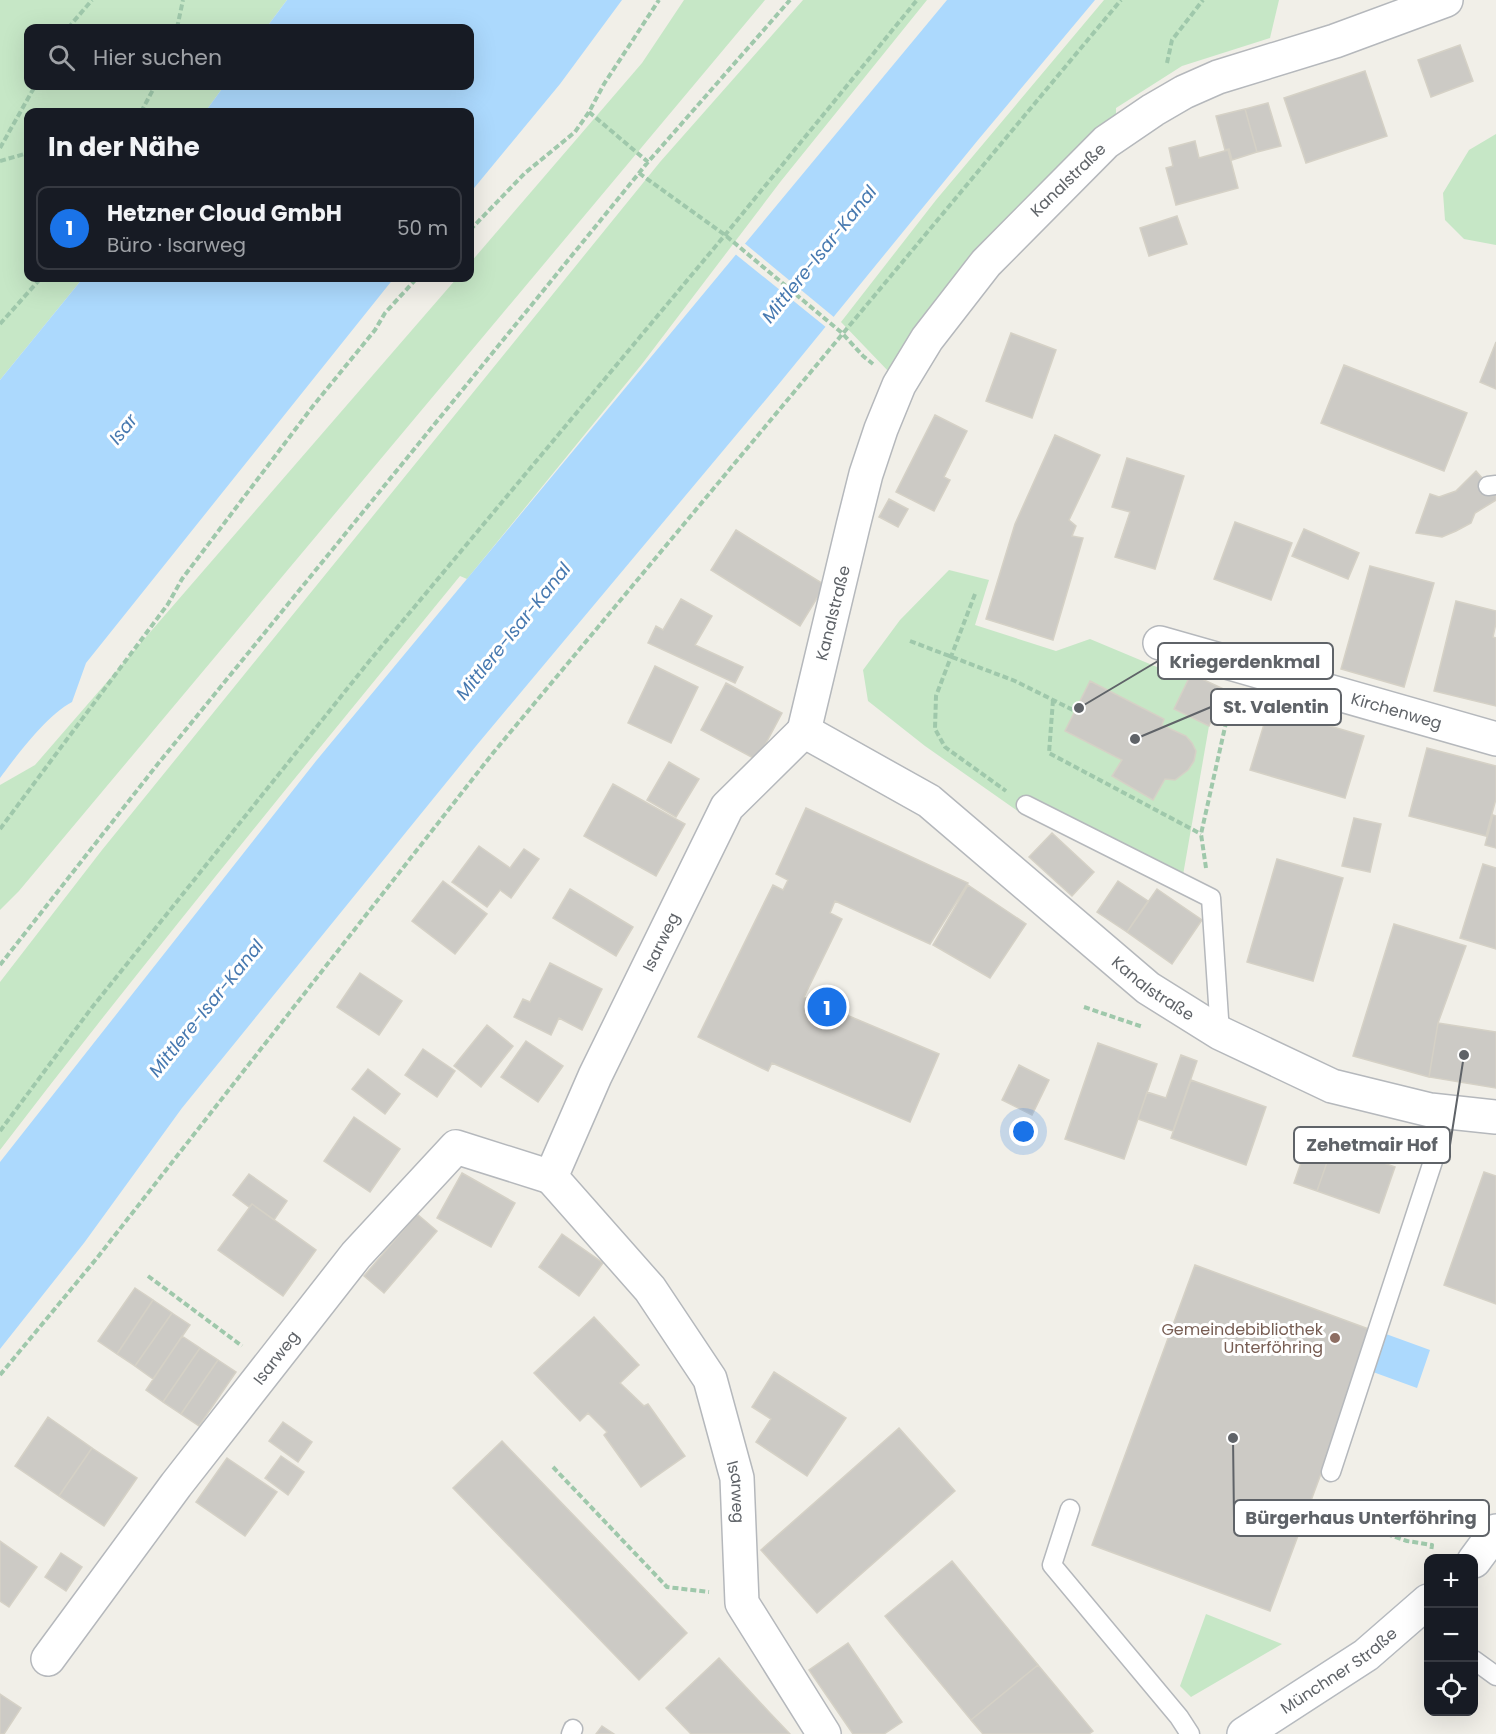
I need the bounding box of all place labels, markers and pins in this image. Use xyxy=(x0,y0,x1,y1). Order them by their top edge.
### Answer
callout: Kriegerdenkmal xyxy=(1158,643,1333,679)
callout: St. Valentin xyxy=(1211,689,1341,725)
pin: 1 xyxy=(808,984,846,1030)
callout: Zehetmair Hof xyxy=(1294,1127,1450,1163)
place label: Gemeindebibliothek Unterföhring xyxy=(1161,1318,1324,1359)
marker: Gemeindebibliothek Unterföhring xyxy=(1328,1331,1342,1345)
callout: Bürgerhaus Unterföhring xyxy=(1234,1500,1489,1536)

